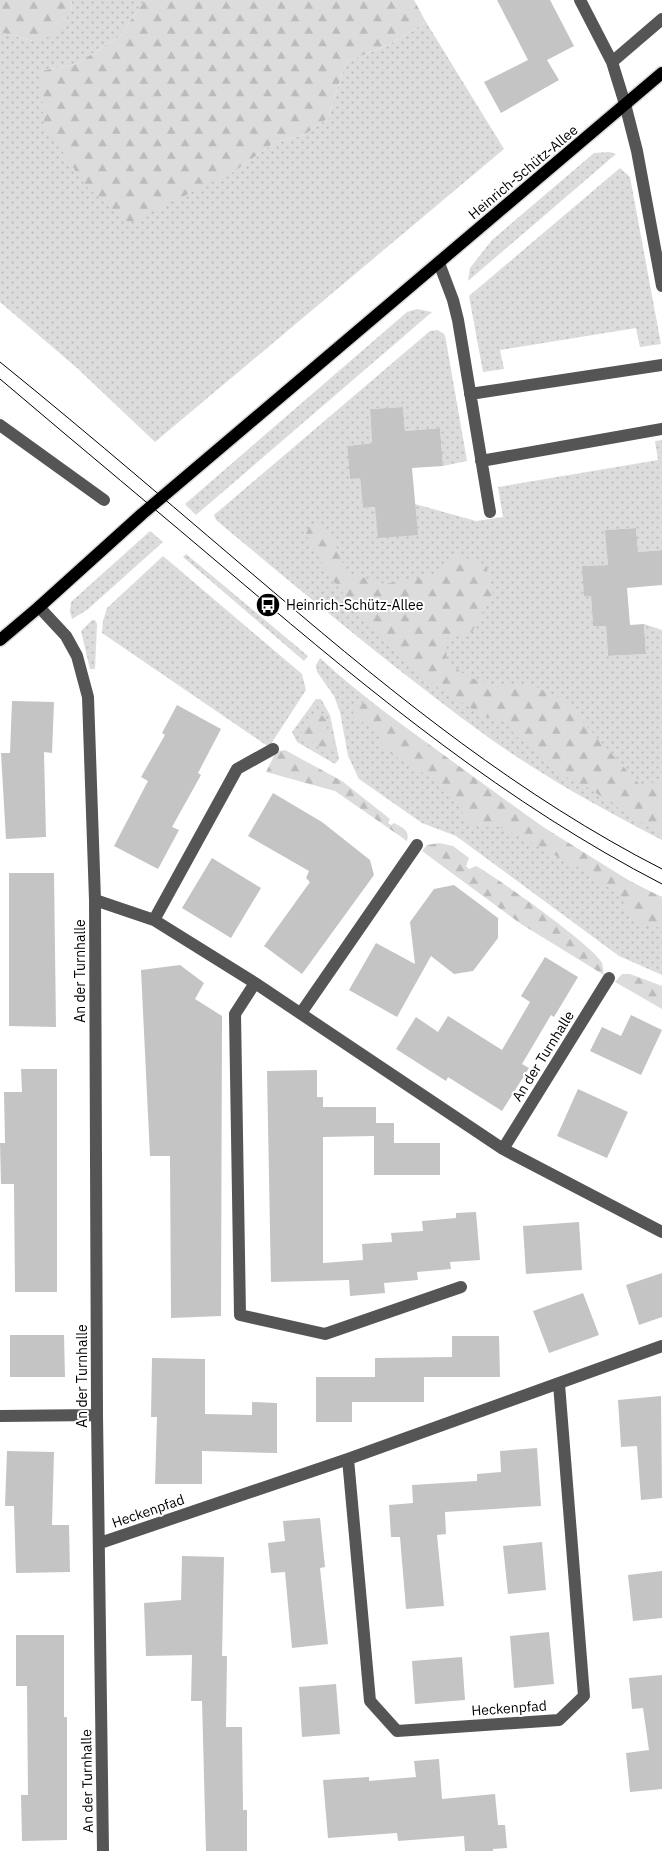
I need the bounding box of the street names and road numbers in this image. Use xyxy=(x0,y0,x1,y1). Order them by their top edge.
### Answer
street label: Heinrich-Schütz-Allee xyxy=(465,121,582,223)
street label: An der Turnhalle xyxy=(71,919,89,1023)
street label: An der Turnhalle xyxy=(508,1007,578,1105)
street label: An der Turnhalle xyxy=(73,1324,91,1428)
street label: Heckenpfad xyxy=(109,1490,187,1532)
street label: Heckenpfad xyxy=(471,1696,547,1720)
street label: An der Turnhalle xyxy=(77,1729,97,1833)

